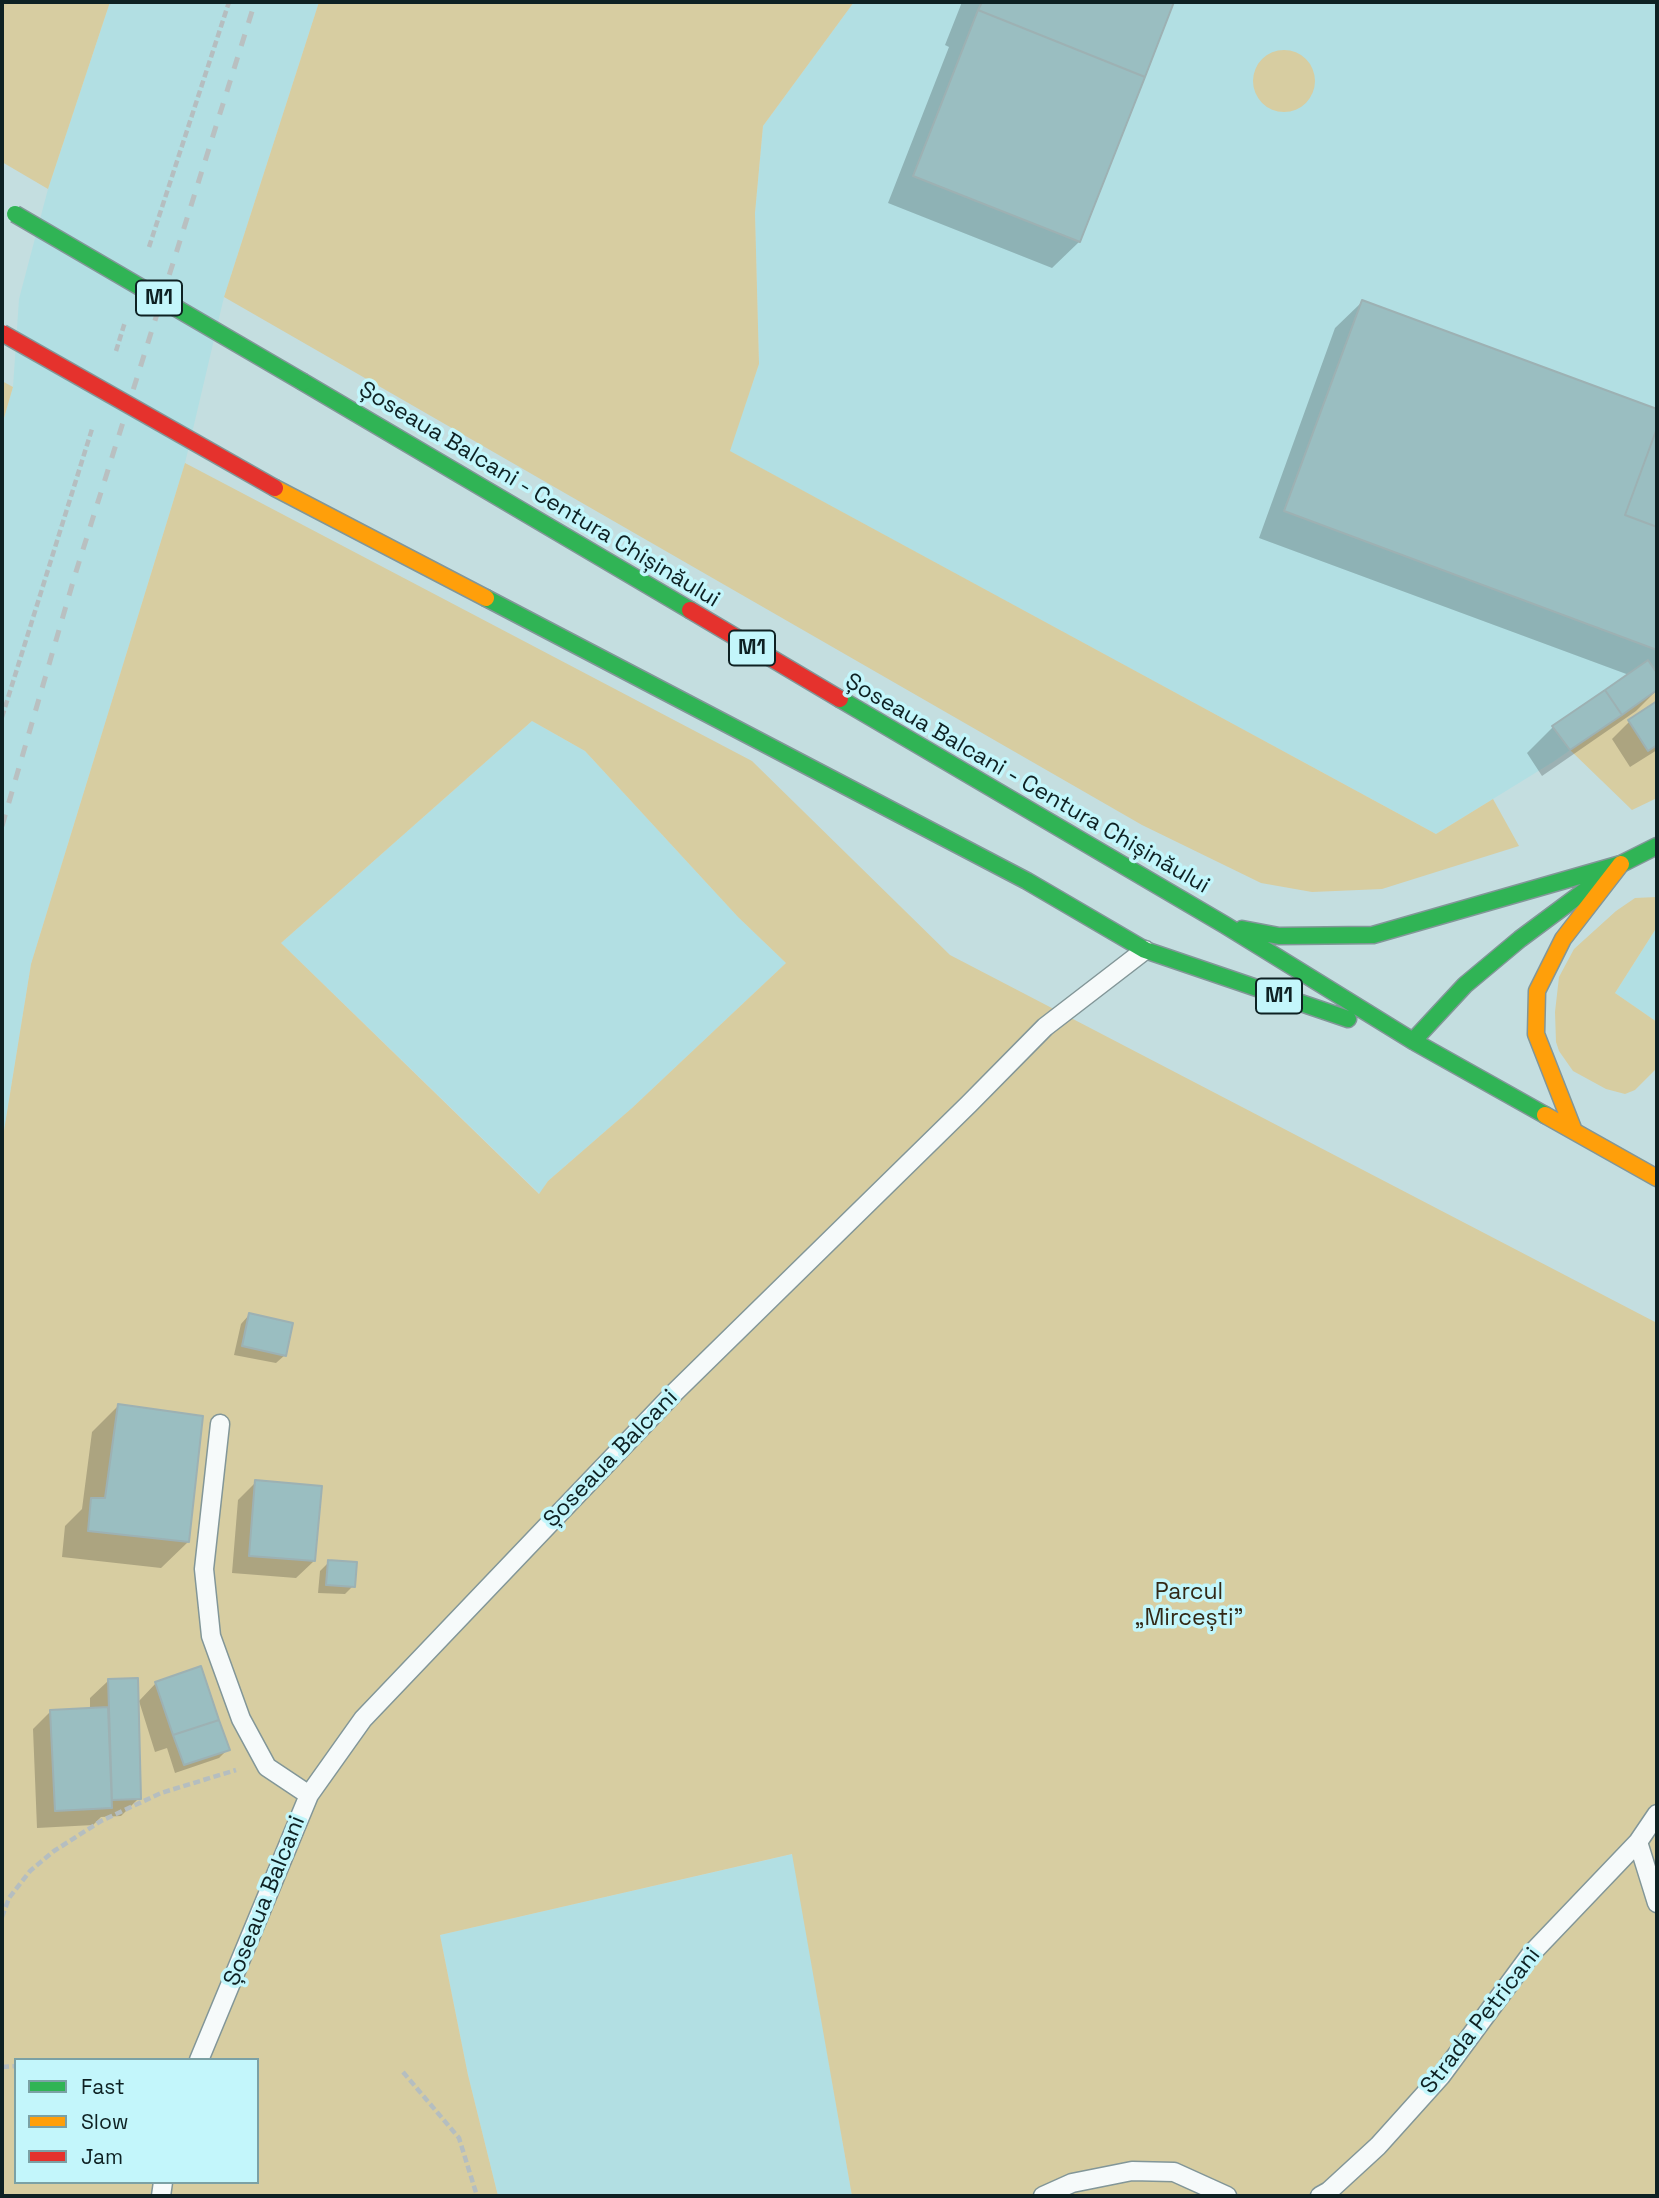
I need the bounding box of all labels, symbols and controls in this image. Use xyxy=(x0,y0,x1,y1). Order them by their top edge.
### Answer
road number: M1 xyxy=(136,280,182,316)
street label: Șoseaua Balcani - Centura Chișinăului xyxy=(354,376,724,614)
road number: M1 xyxy=(729,630,775,666)
street label: Șoseaua Balcani - Centura Chișinăului xyxy=(840,668,1214,900)
road number: M1 xyxy=(1256,978,1302,1014)
street label: Șoseaua Balcani xyxy=(538,1384,684,1534)
park label: Parcul „Mircești” xyxy=(1135,1579,1243,1633)
street label: Șoseaua Balcani xyxy=(218,1812,312,1990)
street label: Strada Petricani xyxy=(1415,1942,1547,2100)
legend xyxy=(14,2058,259,2184)
text: Fast xyxy=(81,2073,125,2100)
text: Slow xyxy=(81,2108,129,2135)
text: Jam xyxy=(81,2143,123,2170)

